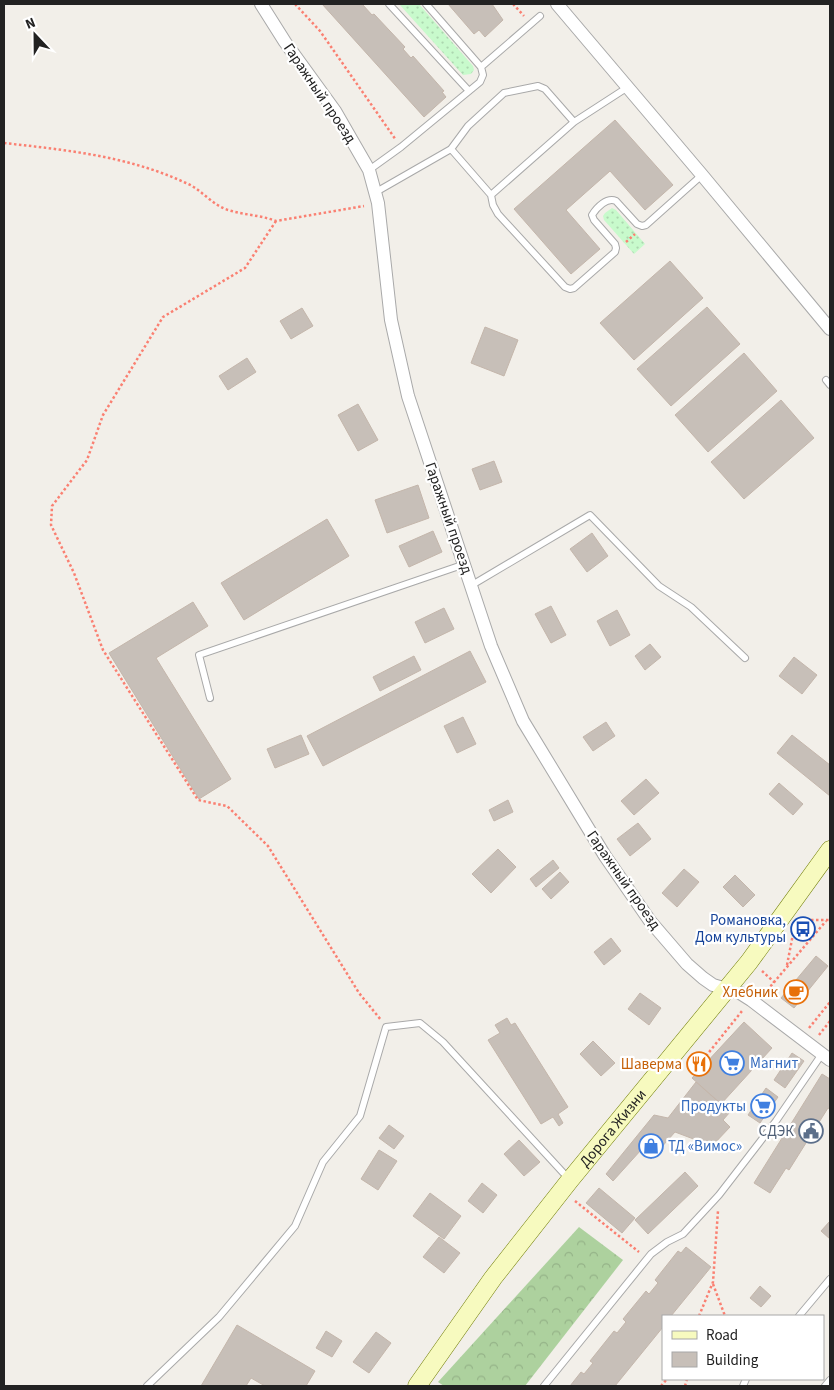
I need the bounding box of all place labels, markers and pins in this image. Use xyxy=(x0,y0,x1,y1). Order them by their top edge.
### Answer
place label: Романовка, Дом культуры xyxy=(695,910,786,948)
bus stop icon: Романовка, Дом культуры xyxy=(790,916,816,942)
cafe icon: Хлебник xyxy=(783,979,809,1005)
place label: Хлебник xyxy=(722,982,779,1003)
supermarket icon: Магнит xyxy=(719,1050,745,1076)
restaurant icon: Шаверма xyxy=(686,1051,712,1077)
place label: Магнит xyxy=(750,1053,799,1074)
place label: Шаверма xyxy=(621,1054,682,1075)
supermarket icon: Продукты xyxy=(750,1093,776,1119)
place label: Продукты xyxy=(681,1096,746,1117)
public building icon: СДЭК xyxy=(798,1118,824,1144)
place label: СДЭК xyxy=(759,1121,794,1142)
shop icon: ТД «Вимос» xyxy=(638,1133,664,1159)
place label: ТД «Вимос» xyxy=(668,1136,742,1157)

